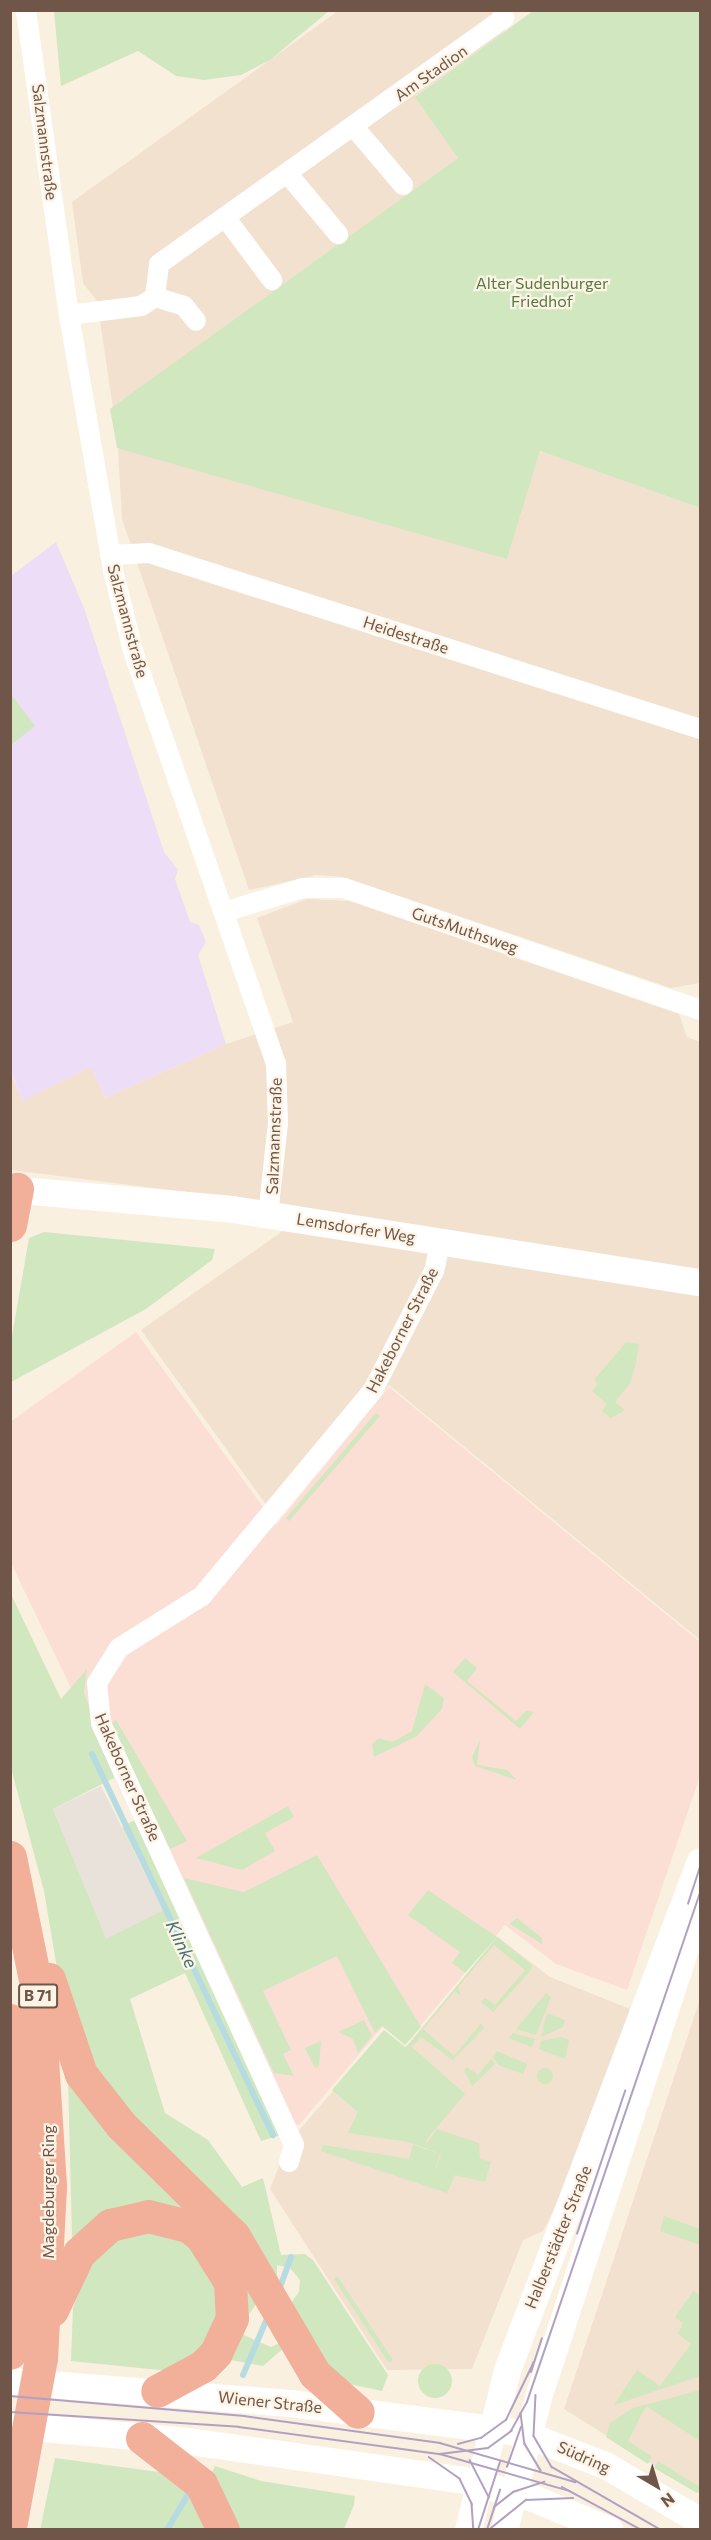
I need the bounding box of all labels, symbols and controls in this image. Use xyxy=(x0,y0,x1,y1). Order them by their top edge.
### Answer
street label: Am Stadion xyxy=(391,41,471,105)
street label: Salzmannstraße xyxy=(28,83,62,201)
park label: Alter Sudenburger Friedhof xyxy=(476,273,608,311)
street label: Salzmannstraße xyxy=(104,562,152,680)
street label: Heidestraße xyxy=(361,612,451,658)
street label: GutsMuthsweg xyxy=(409,903,521,957)
street label: Salzmannstraße xyxy=(262,1077,286,1195)
street label: Lemsdorfer Weg xyxy=(295,1209,417,1247)
street label: Hakeborner Straße xyxy=(362,1264,442,1396)
street label: Hakeborner Straße xyxy=(91,1710,165,1844)
water label: Klinke xyxy=(162,1917,202,1971)
road number: B 71 xyxy=(17,1984,59,2008)
street label: Magdeburger Ring xyxy=(38,2125,58,2259)
street label: Halberstädter Straße xyxy=(521,2163,595,2311)
street label: Wiener Straße xyxy=(217,2387,323,2417)
street label: Südring xyxy=(555,2437,613,2477)
north arrow xyxy=(627,2456,687,2516)
text: N xyxy=(658,2489,679,2512)

